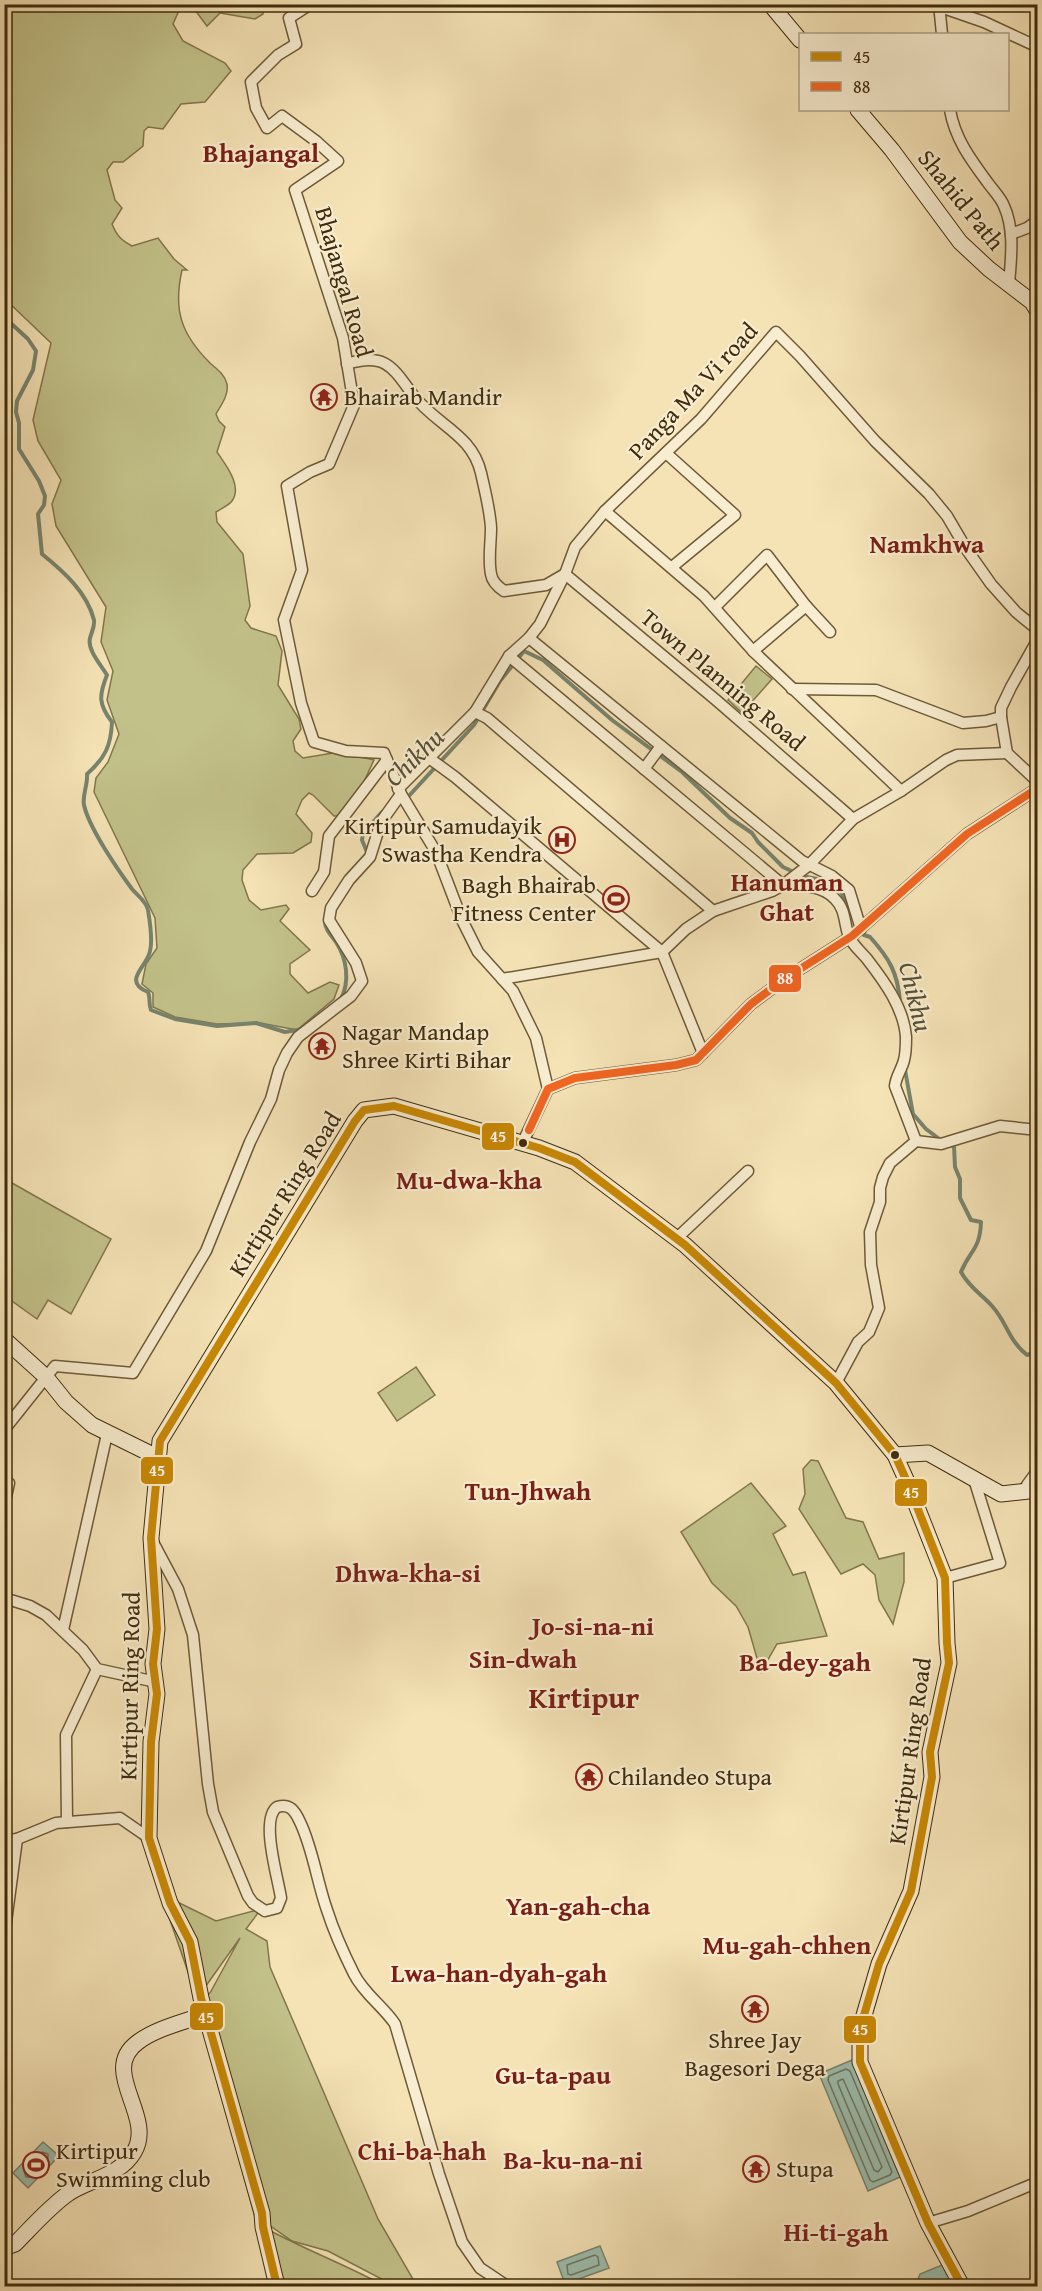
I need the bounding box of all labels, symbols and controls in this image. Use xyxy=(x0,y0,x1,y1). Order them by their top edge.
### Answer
legend xyxy=(799,33,1009,111)
text: 45 xyxy=(853,43,870,70)
text: 88 xyxy=(853,73,870,100)
district label: Bhajangal xyxy=(203,133,319,172)
street label: Shahid Path xyxy=(910,142,1013,258)
street label: Bhajangal Road xyxy=(306,202,383,361)
street label: Panga Ma Vi road xyxy=(620,314,766,467)
place label: Bhairab Mandir xyxy=(344,379,502,414)
temple icon: Bhairab Mandir xyxy=(309,382,339,412)
district label: Namkhwa xyxy=(870,524,985,563)
street label: Town Planning Road xyxy=(633,600,814,759)
water label: Chikhu xyxy=(375,718,453,795)
place label: Kirtipur Samudayik Swastha Kendra xyxy=(344,808,543,871)
hospital icon: Kirtipur Samudayik Swastha Kendra xyxy=(547,825,577,855)
district label: Hanuman Ghat xyxy=(731,862,844,931)
place label: Bagh Bhairab Fitness Center xyxy=(453,867,596,930)
sports icon: Bagh Bhairab Fitness Center xyxy=(601,884,631,914)
water label: Chikhu xyxy=(889,958,944,1036)
line badge: 88 xyxy=(768,964,802,993)
text: 88 xyxy=(777,966,793,990)
place label: Nagar Mandap Shree Kirti Bihar xyxy=(342,1014,511,1077)
temple icon: Nagar Mandap Shree Kirti Bihar xyxy=(307,1031,337,1061)
street label: Kirtipur Ring Road xyxy=(220,1104,349,1283)
line badge: 45 xyxy=(481,1122,515,1151)
text: 45 xyxy=(490,1124,506,1148)
unlabelled marker xyxy=(517,1137,529,1149)
district label: Mu-dwa-kha xyxy=(396,1160,543,1199)
unlabelled marker xyxy=(889,1449,901,1461)
line badge: 45 xyxy=(140,1456,174,1485)
text: 45 xyxy=(149,1458,165,1482)
district label: Tun-Jhwah xyxy=(465,1471,592,1510)
line badge: 45 xyxy=(894,1478,928,1507)
text: 45 xyxy=(903,1480,919,1504)
district label: Dhwa-kha-si xyxy=(335,1553,481,1592)
street label: Kirtipur Ring Road xyxy=(110,1591,149,1781)
district label: Jo-si-na-ni xyxy=(528,1606,654,1645)
district label: Sin-dwah xyxy=(469,1639,578,1678)
district label: Ba-dey-gah xyxy=(739,1642,871,1681)
street label: Kirtipur Ring Road xyxy=(879,1655,940,1847)
district label: Kirtipur xyxy=(529,1675,640,1719)
place label: Chilandeo Stupa xyxy=(608,1759,773,1794)
temple icon: Chilandeo Stupa xyxy=(574,1762,604,1792)
district label: Yan-gah-cha xyxy=(506,1886,651,1925)
district label: Mu-gah-chhen xyxy=(703,1925,872,1964)
district label: Lwa-han-dyah-gah xyxy=(391,1953,608,1992)
temple icon: Shree Jay Bagesori Dega xyxy=(740,1994,770,2024)
line badge: 45 xyxy=(189,2002,224,2031)
text: 45 xyxy=(198,2005,214,2029)
line badge: 45 xyxy=(843,2015,877,2044)
text: 45 xyxy=(852,2017,868,2041)
place label: Shree Jay Bagesori Dega xyxy=(685,2022,826,2085)
district label: Gu-ta-pau xyxy=(495,2055,611,2094)
district label: Chi-ba-hah xyxy=(358,2131,487,2170)
place label: Kirtipur Swimming club xyxy=(56,2133,211,2196)
district label: Ba-ku-na-ni xyxy=(503,2140,643,2179)
sports icon: Kirtipur Swimming club xyxy=(21,2150,51,2180)
place label: Stupa xyxy=(776,2151,834,2186)
temple icon: Stupa xyxy=(741,2154,771,2184)
district label: Hi-ti-gah xyxy=(783,2212,889,2251)

